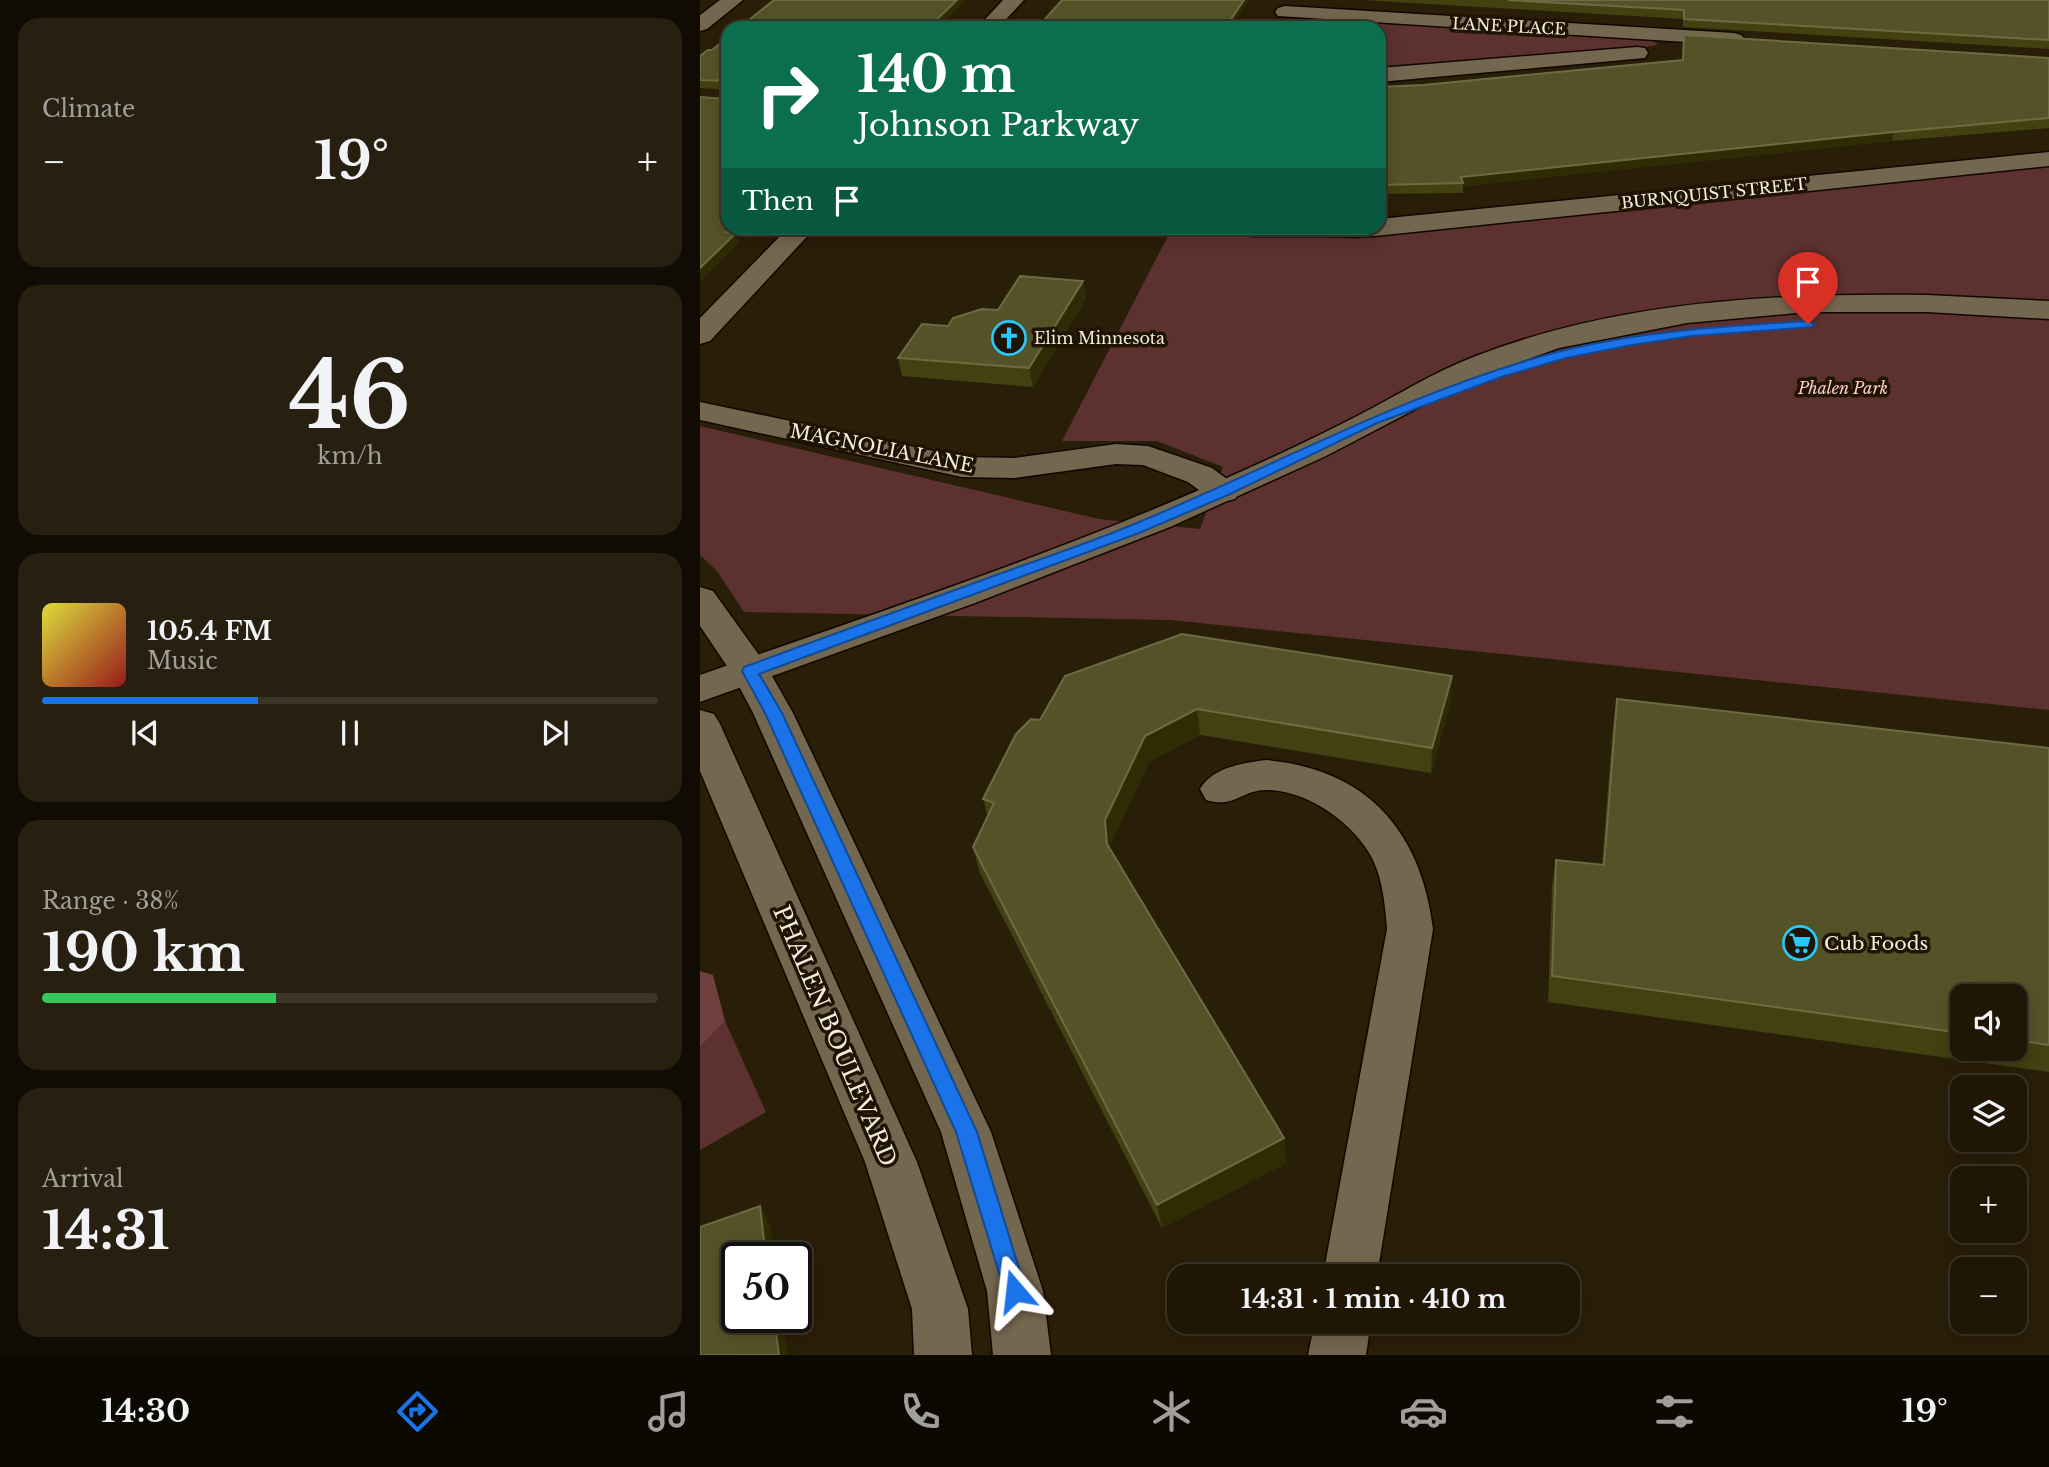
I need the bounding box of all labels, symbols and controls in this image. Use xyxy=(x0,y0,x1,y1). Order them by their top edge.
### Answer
street label: LANE PLACE xyxy=(1452,13,1566,39)
text: 140 m xyxy=(857,44,1015,105)
icon: right xyxy=(742,49,833,140)
text: Climate xyxy=(42,95,135,123)
text: Johnson Parkway xyxy=(857,105,1139,145)
text: 19° xyxy=(314,129,389,193)
text: − xyxy=(42,138,66,185)
text: + xyxy=(637,138,658,185)
street label: BURNQUIST STREET xyxy=(1620,173,1808,213)
icon: arrive xyxy=(828,182,866,220)
text: Then xyxy=(742,185,814,217)
pin xyxy=(1778,252,1838,324)
icon: arrive xyxy=(1789,263,1827,301)
church icon: Elim Minnesota xyxy=(990,319,1028,357)
place label: Elim Minnesota xyxy=(1034,328,1165,348)
text: 46 xyxy=(289,340,411,453)
park label: Phalen Park xyxy=(1797,378,1888,398)
street label: MAGNOLIA LANE xyxy=(788,419,976,478)
text: km/h xyxy=(317,442,383,470)
text: 105.4 FM xyxy=(147,615,272,647)
text: Music xyxy=(147,647,218,675)
icon: previous xyxy=(126,714,164,752)
icon: pause xyxy=(331,714,369,752)
icon: next xyxy=(536,714,574,752)
text: Range · 38% xyxy=(42,887,179,915)
street label: PHALEN BOULEVARD xyxy=(767,901,903,1171)
text: 190 km xyxy=(42,921,245,985)
supermarket icon: Cub Foods xyxy=(1781,924,1819,962)
place label: Cub Foods xyxy=(1824,932,1928,955)
map controls xyxy=(1950,984,2027,1334)
button: sound xyxy=(1950,984,2027,1061)
button: layers xyxy=(1950,1075,2027,1152)
text: Arrival xyxy=(42,1165,123,1193)
button: + xyxy=(1950,1166,2027,1243)
text: 14:31 xyxy=(42,1199,170,1263)
speed limit sign: 50 xyxy=(721,1242,812,1333)
position arrow xyxy=(978,1254,1052,1328)
button: − xyxy=(1950,1257,2027,1334)
text: 14:31 · 1 min · 410 m xyxy=(1241,1283,1506,1315)
icon: directions xyxy=(393,1387,442,1436)
icon: music xyxy=(644,1387,693,1436)
icon: phone xyxy=(896,1387,945,1436)
icon: climate xyxy=(1147,1387,1196,1436)
icon: car xyxy=(1399,1387,1448,1436)
icon: filters xyxy=(1650,1387,1699,1436)
text: 14:30 xyxy=(101,1391,190,1431)
text: 19° xyxy=(1901,1391,1948,1431)

